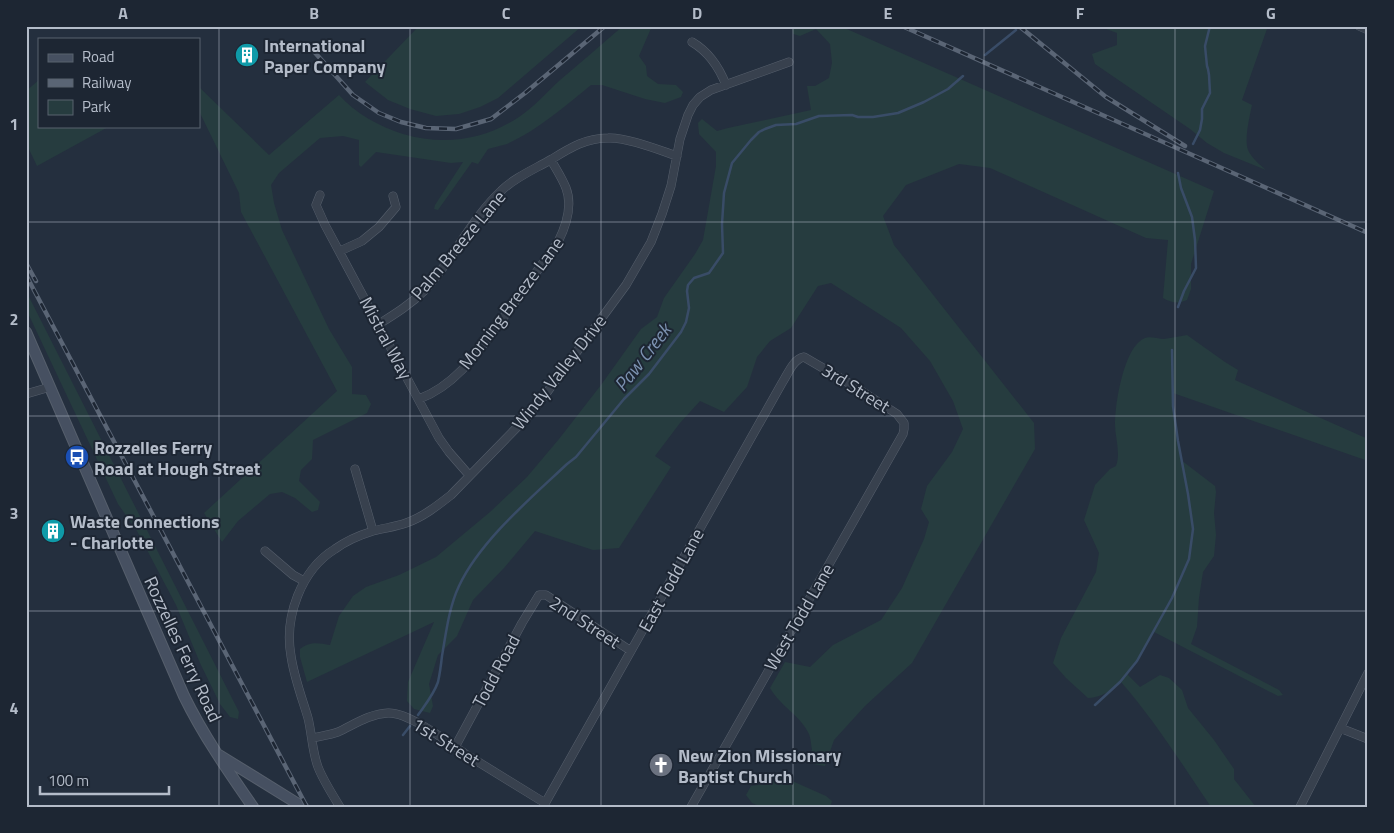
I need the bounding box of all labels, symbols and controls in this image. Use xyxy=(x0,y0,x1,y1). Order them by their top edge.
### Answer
text: A xyxy=(118,1,128,25)
text: B xyxy=(309,1,319,25)
text: C xyxy=(502,1,511,25)
text: D xyxy=(692,1,702,25)
text: E xyxy=(884,1,893,25)
text: F xyxy=(1076,1,1085,25)
text: G xyxy=(1266,1,1276,25)
place label: International Paper Company xyxy=(264,32,386,80)
legend xyxy=(38,38,200,128)
building icon: International Paper Company xyxy=(234,42,260,68)
text: Road xyxy=(82,45,114,68)
text: Railway xyxy=(82,71,132,94)
text: Park xyxy=(82,95,111,118)
text: 1 xyxy=(10,112,18,136)
street label: Palm Breeze Lane xyxy=(404,184,512,306)
street label: Morning Breeze Lane xyxy=(452,231,570,375)
street label: Mistral Way xyxy=(353,292,419,385)
text: 2 xyxy=(10,307,18,331)
street label: Windy Valley Drive xyxy=(505,309,613,435)
water label: Paw Creek xyxy=(606,315,679,397)
street label: 3rd Street xyxy=(817,356,896,420)
place label: Rozzelles Ferry Road at Hough Street xyxy=(94,434,261,482)
bus stop icon: Rozzelles Ferry Road at Hough Street xyxy=(64,444,90,470)
text: 3 xyxy=(10,501,18,525)
place label: Waste Connections - Charlotte xyxy=(70,508,219,556)
building icon: Waste Connections - Charlotte xyxy=(40,518,66,544)
street label: East Todd Lane xyxy=(631,523,711,637)
street label: West Todd Lane xyxy=(757,558,841,676)
street label: Rozzelles Ferry Road xyxy=(137,572,229,726)
street label: 2nd Street xyxy=(544,589,626,655)
street label: Todd Road xyxy=(465,630,527,712)
text: 4 xyxy=(10,696,19,720)
street label: 1st Street xyxy=(407,711,486,774)
place label: New Zion Missionary Baptist Church xyxy=(678,742,841,790)
church icon: New Zion Missionary Baptist Church xyxy=(648,752,674,778)
scale bar xyxy=(40,763,169,795)
text: 100 m xyxy=(48,769,89,792)

